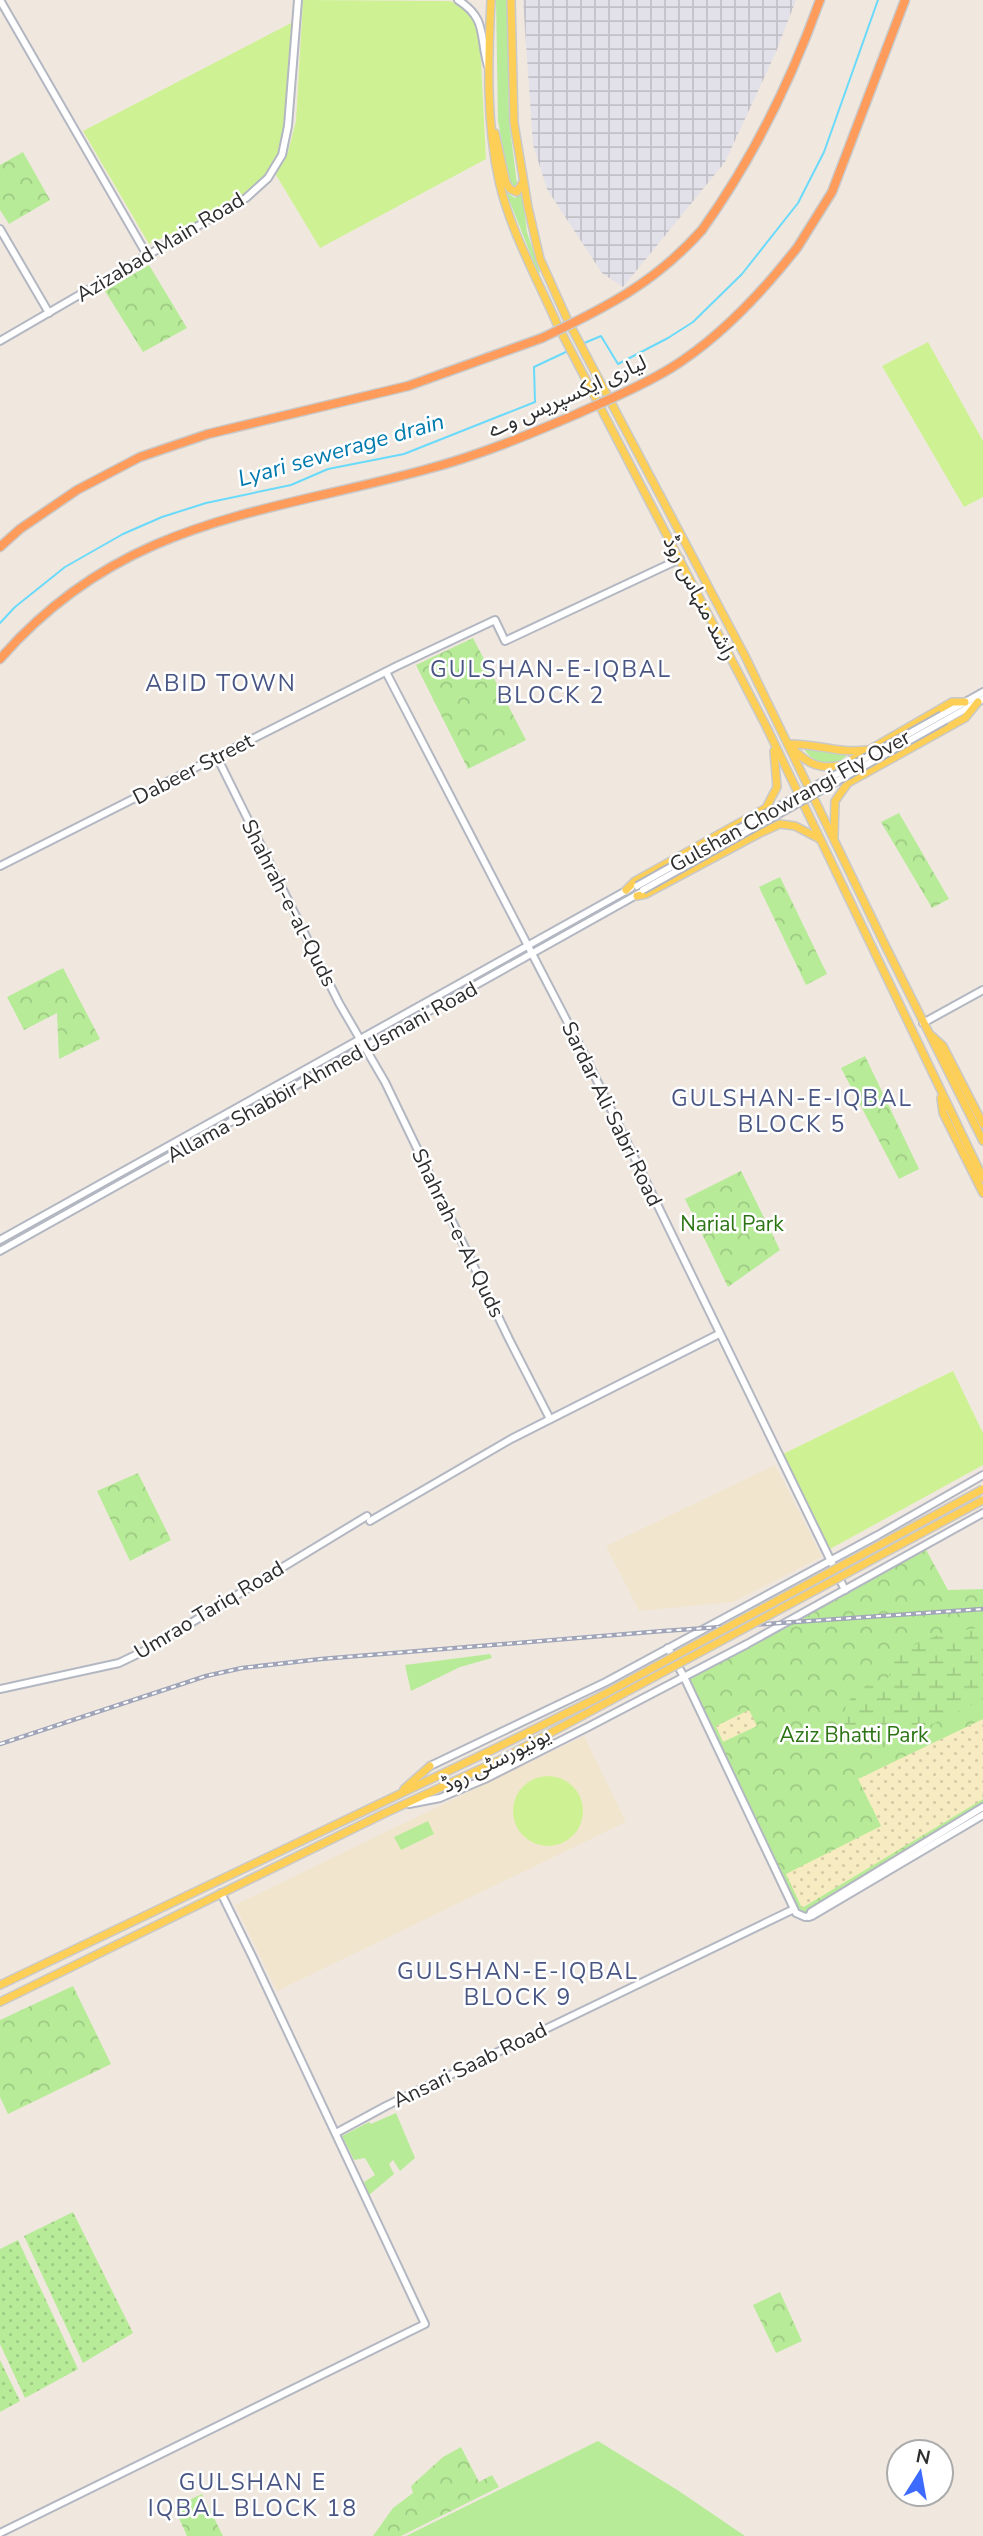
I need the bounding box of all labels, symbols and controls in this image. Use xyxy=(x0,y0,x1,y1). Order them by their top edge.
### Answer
street label: Azizabad Main Road xyxy=(71,186,249,308)
street label: لیاری ایکسپریس وے xyxy=(483,348,651,444)
water label: Lyari sewerage drain xyxy=(234,406,448,494)
street label: راشد منہاس روڈ xyxy=(657,531,743,665)
district label: GULSHAN-E-IQBAL BLOCK 2 xyxy=(430,654,672,711)
district label: ABID TOWN xyxy=(145,668,297,699)
street label: Gulshan Chowrangi Fly Over xyxy=(665,723,916,879)
street label: Dabeer Street xyxy=(128,726,259,811)
street label: Shahrah-e-al-Quds xyxy=(235,815,343,991)
street label: Allama Shabbir Ahmed Usmani Road xyxy=(162,975,482,1169)
street label: Sardar Ali Sabri Road xyxy=(555,1017,669,1211)
district label: GULSHAN-E-IQBAL BLOCK 5 xyxy=(671,1083,913,1140)
street label: Shahrah-e-Al Quds xyxy=(405,1144,511,1322)
park label: Narial Park xyxy=(680,1210,784,1238)
street label: Umrao Tariq Road xyxy=(129,1554,289,1666)
street label: یونیورسٹی روڈ xyxy=(437,1721,555,1799)
park label: Aziz Bhatti Park xyxy=(780,1721,929,1749)
district label: GULSHAN-E-IQBAL BLOCK 9 xyxy=(397,1956,639,2013)
street label: Ansari Saab Road xyxy=(388,2016,552,2114)
north arrow xyxy=(885,2438,955,2508)
text: N xyxy=(914,2443,933,2471)
district label: GULSHAN E IQBAL BLOCK 18 xyxy=(148,2467,358,2524)

